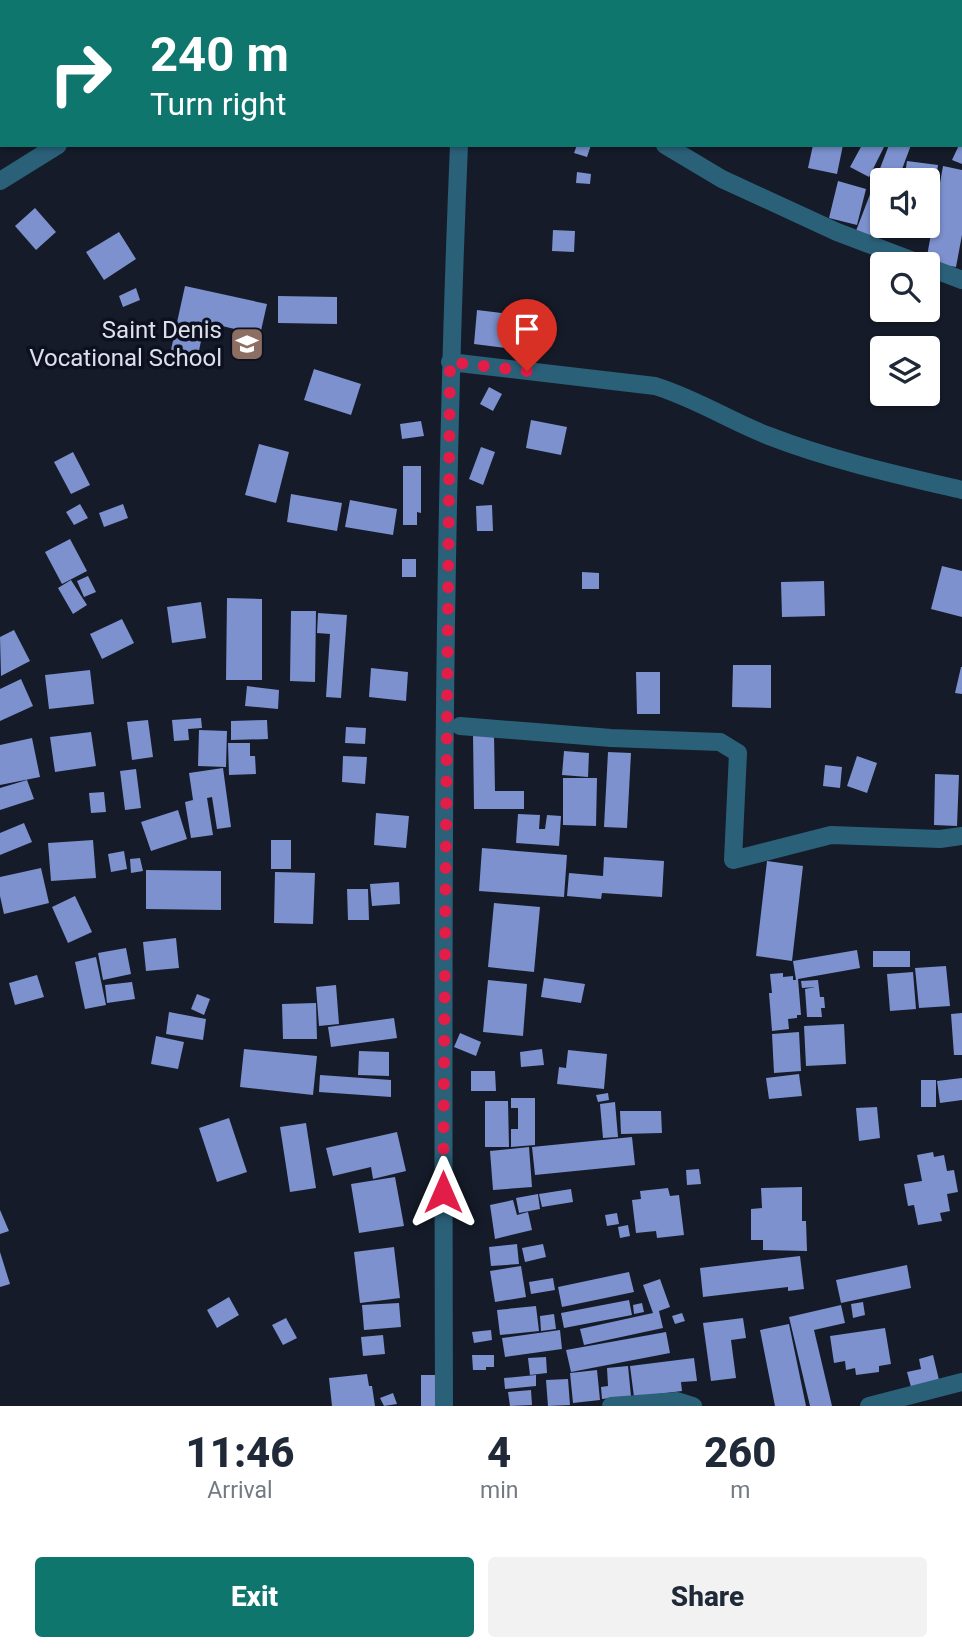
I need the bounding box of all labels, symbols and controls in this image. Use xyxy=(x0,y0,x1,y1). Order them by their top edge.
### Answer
text: 240 m xyxy=(150,26,289,83)
icon: right xyxy=(35,28,126,119)
text: Turn right xyxy=(150,85,286,123)
map controls xyxy=(870,168,940,406)
button: sound xyxy=(870,168,940,238)
button: search xyxy=(870,252,940,322)
pin xyxy=(497,299,557,371)
icon: arrive xyxy=(508,310,546,348)
place label: Saint Denis Vocational School xyxy=(29,316,222,372)
school or university icon: Saint Denis Vocational School xyxy=(228,325,266,363)
button: layers xyxy=(870,336,940,406)
position arrow xyxy=(406,1155,480,1229)
text: 11:46 xyxy=(185,1428,295,1477)
text: 4 xyxy=(487,1428,511,1477)
text: 260 xyxy=(704,1428,777,1477)
text: Arrival xyxy=(207,1477,273,1504)
text: min xyxy=(480,1477,518,1504)
text: m xyxy=(730,1477,750,1504)
button: Exit xyxy=(35,1557,474,1637)
button: Share xyxy=(488,1557,927,1637)

